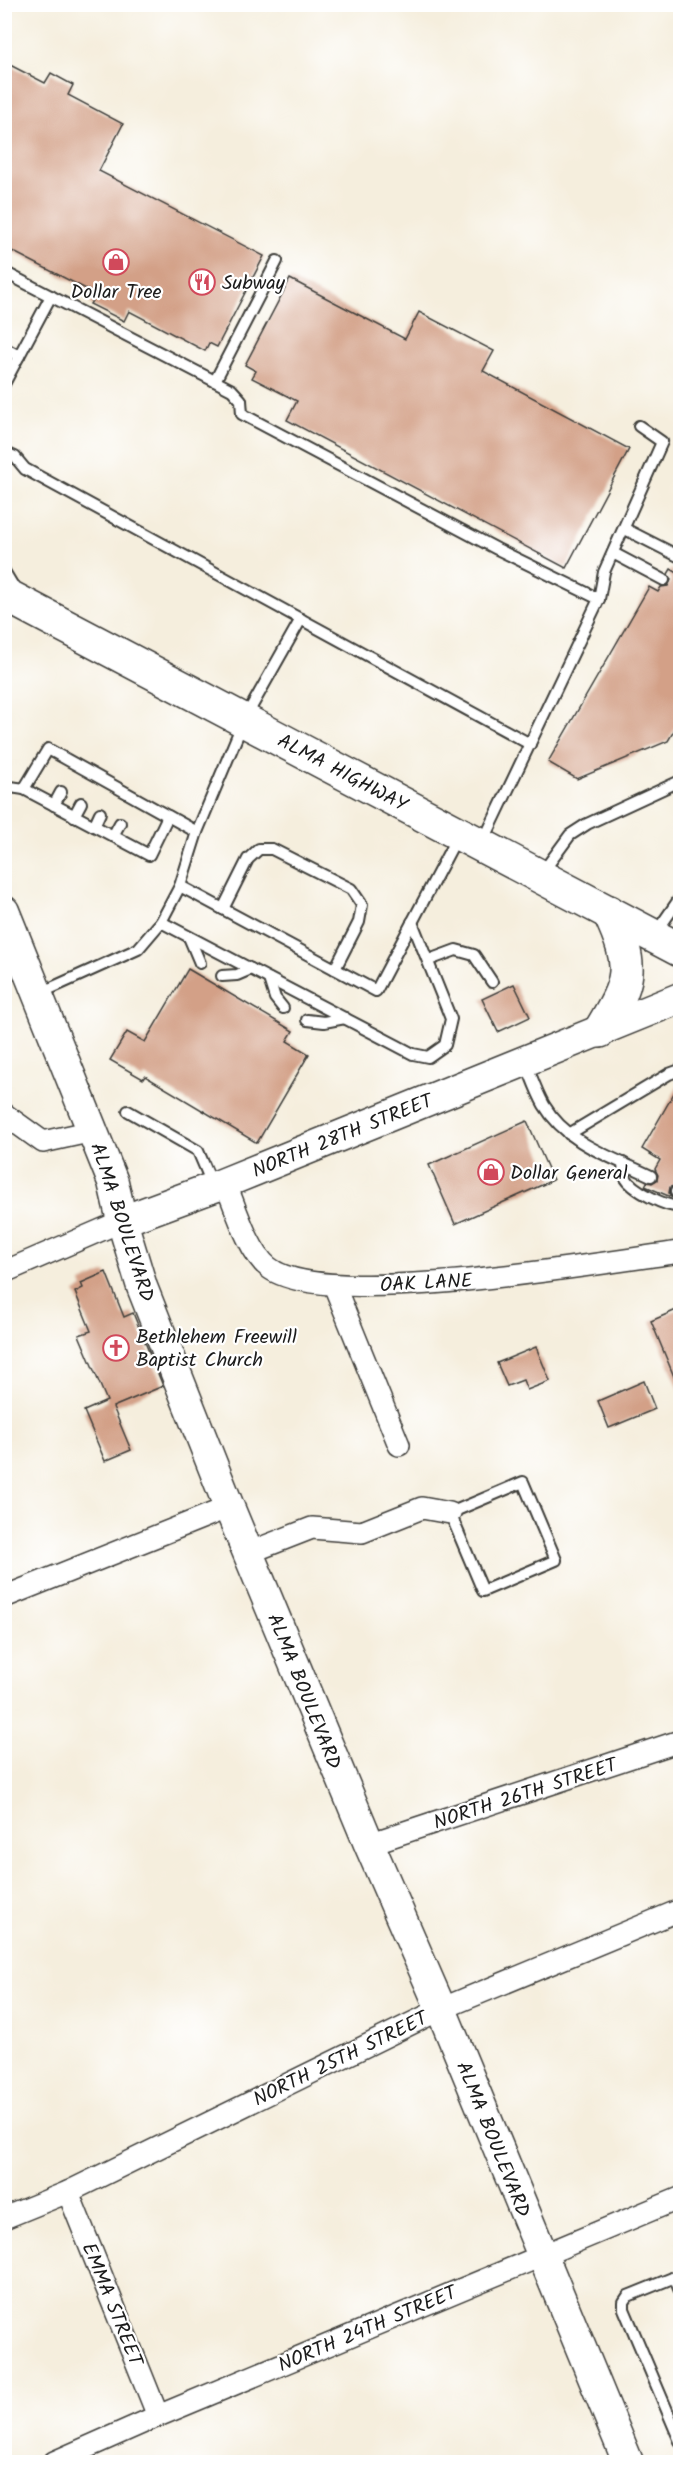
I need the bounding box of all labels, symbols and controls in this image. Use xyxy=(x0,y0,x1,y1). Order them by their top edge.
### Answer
shop icon: Dollar Tree xyxy=(101,247,131,277)
restaurant icon: Subway xyxy=(187,267,217,297)
place label: Subway xyxy=(222,268,286,300)
place label: Dollar Tree xyxy=(70,277,162,309)
street label: ALMA HIGHWAY xyxy=(271,726,414,822)
street label: NORTH 28TH STREET xyxy=(248,1085,440,1188)
street label: ALMA BOULEVARD xyxy=(80,1139,162,1307)
shop icon: Dollar General xyxy=(476,1157,506,1187)
place label: Dollar General xyxy=(510,1158,628,1190)
street label: OAK LANE xyxy=(379,1266,474,1302)
place label: Bethlehem Freewill Baptist Church xyxy=(136,1322,297,1377)
church icon: Bethlehem Freewill Baptist Church xyxy=(101,1333,131,1363)
street label: ALMA BOULEVARD xyxy=(257,1609,349,1775)
street label: NORTH 26TH STREET xyxy=(430,1749,624,1840)
street label: NORTH 25TH STREET xyxy=(248,2003,436,2116)
street label: ALMA BOULEVARD xyxy=(446,2057,538,2223)
street label: EMMA STREET xyxy=(72,2238,151,2373)
street label: NORTH 24TH STREET xyxy=(273,2277,464,2382)

